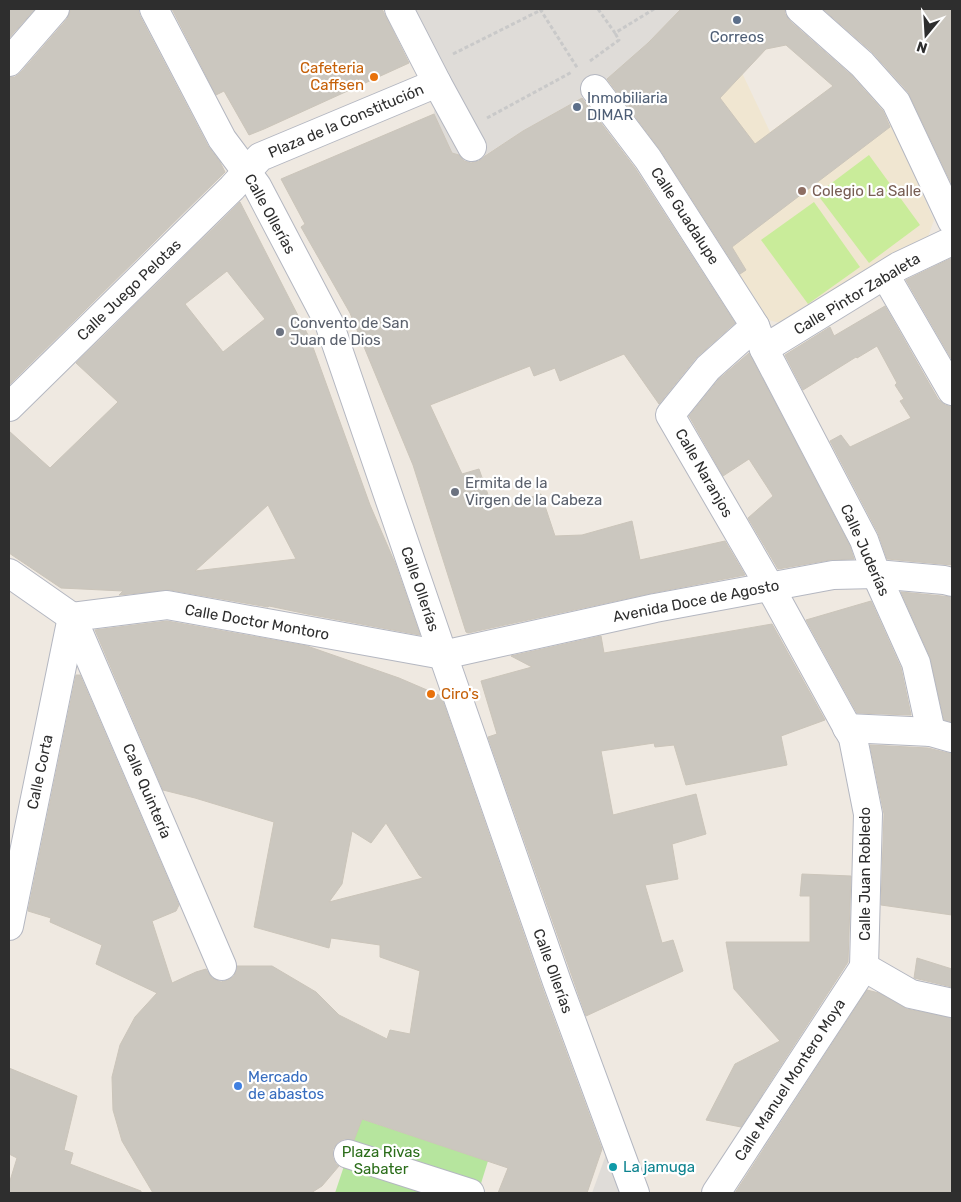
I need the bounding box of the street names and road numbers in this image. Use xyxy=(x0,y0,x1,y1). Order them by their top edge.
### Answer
street label: Plaza de la Constitución xyxy=(266,80,426,162)
street label: Calle Guadalupe xyxy=(647,164,723,268)
street label: Calle Ollerías xyxy=(241,171,300,257)
street label: Calle Juego Pelotas xyxy=(73,235,185,344)
street label: Calle Pintor Zabaleta xyxy=(791,249,923,339)
street label: Calle Naranjos xyxy=(671,425,737,521)
street label: Calle Juderías xyxy=(837,501,893,599)
street label: Calle Ollerías xyxy=(397,544,443,634)
street label: Avenida Doce de Agosto xyxy=(611,576,781,626)
street label: Calle Doctor Montoro xyxy=(183,600,331,644)
street label: Calle Corta xyxy=(23,733,57,811)
street label: Calle Quintería xyxy=(119,741,175,841)
street label: Calle Juan Robledo xyxy=(856,807,874,941)
street label: Calle Ollerías xyxy=(529,926,577,1016)
street label: Calle Manuel Montero Moya xyxy=(731,996,849,1164)

